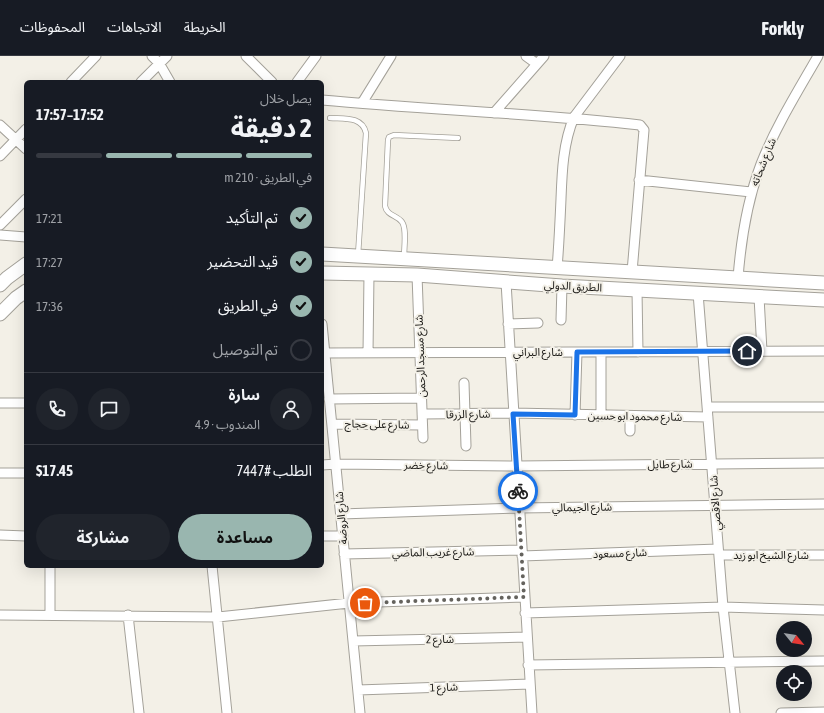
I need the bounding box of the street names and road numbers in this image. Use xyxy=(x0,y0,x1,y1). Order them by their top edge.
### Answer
street label: شارع شحاته xyxy=(748,136,780,188)
street label: الطريق الدولي xyxy=(543,278,602,297)
street label: شارع مسجد الرحمن xyxy=(413,314,429,398)
street label: شارع البراني xyxy=(513,346,563,362)
street label: شارع الزرقا xyxy=(446,408,491,422)
street label: شارع محمود ابو حسين xyxy=(588,409,683,425)
street label: شارع على حجاج xyxy=(344,417,410,433)
street label: شارع طايل xyxy=(647,458,693,472)
street label: شارع خضر xyxy=(403,459,449,473)
street label: شارع الاقصي xyxy=(707,474,726,531)
street label: شارع الروضة xyxy=(333,491,351,545)
street label: شارع الجيمالي xyxy=(552,500,613,517)
street label: شارع غريب الماضي xyxy=(392,545,475,562)
street label: شارع مسعود xyxy=(593,546,648,562)
street label: شارع الشيخ ابو زيد xyxy=(733,549,809,563)
street label: شارع 2 xyxy=(426,633,455,647)
street label: شارع 1 xyxy=(430,681,459,695)

